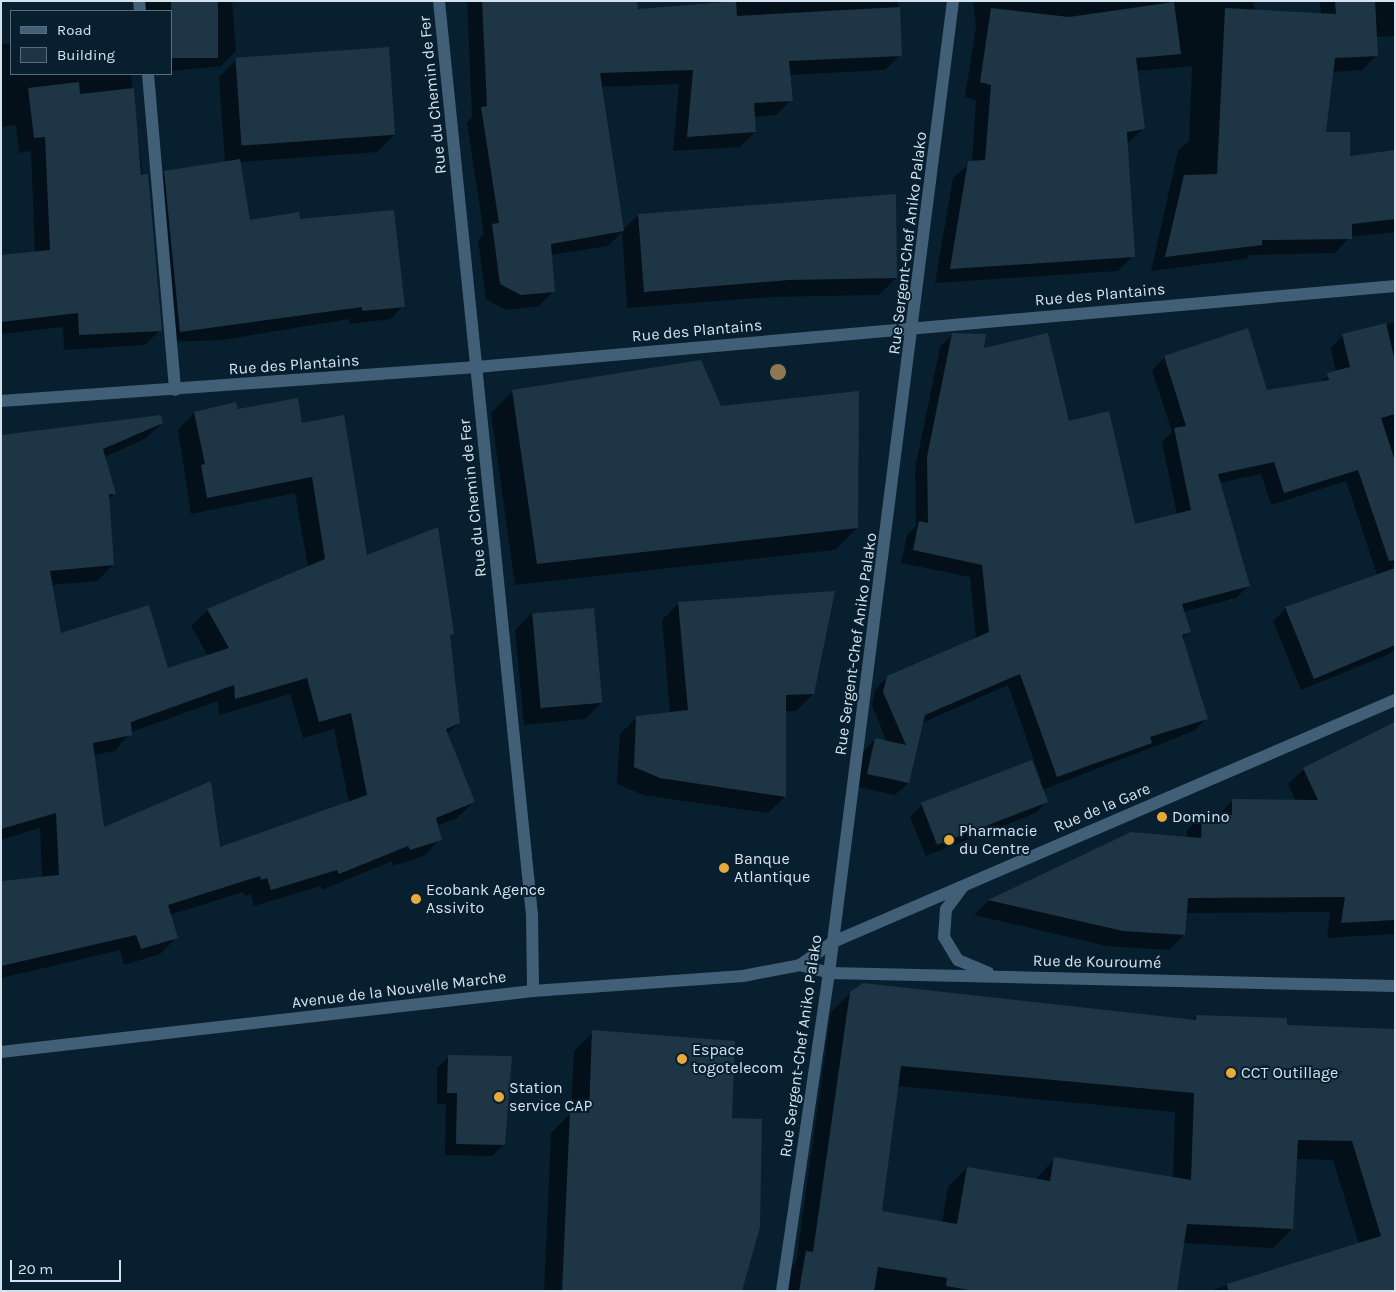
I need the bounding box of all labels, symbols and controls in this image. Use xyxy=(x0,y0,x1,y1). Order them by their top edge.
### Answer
legend xyxy=(10,10,172,75)
street label: Rue du Chemin de Fer xyxy=(415,15,451,175)
text: Road xyxy=(57,21,92,39)
text: Building xyxy=(57,46,115,64)
street label: Rue Sergent-Chef Aniko Palako xyxy=(885,131,931,355)
street label: Rue des Plantains xyxy=(1034,280,1166,310)
street label: Rue des Plantains xyxy=(631,316,763,346)
street label: Rue des Plantains xyxy=(228,351,360,379)
street label: Rue du Chemin de Fer xyxy=(455,418,491,578)
street label: Rue Sergent-Chef Aniko Palako xyxy=(831,532,881,756)
street label: Rue de la Gare xyxy=(1051,779,1153,837)
place label: Domino xyxy=(1172,807,1229,827)
marker: Domino xyxy=(1156,811,1168,823)
place label: Pharmacie du Centre xyxy=(959,821,1037,859)
marker: Pharmacie du Centre xyxy=(943,834,955,846)
place label: Banque Atlantique xyxy=(734,849,810,887)
marker: Banque Atlantique xyxy=(718,862,730,874)
place label: Ecobank Agence Assivito xyxy=(426,880,545,918)
marker: Ecobank Agence Assivito xyxy=(410,893,422,905)
street label: Rue Sergent-Chef Aniko Palako xyxy=(776,934,826,1158)
street label: Rue de Kouroumé xyxy=(1033,951,1161,973)
street label: Avenue de la Nouvelle Marche xyxy=(291,967,507,1013)
place label: Espace togotelecom xyxy=(692,1040,783,1078)
marker: Espace togotelecom xyxy=(676,1053,688,1065)
place label: CCT Outillage xyxy=(1241,1063,1338,1083)
marker: CCT Outillage xyxy=(1225,1067,1237,1079)
place label: Station service CAP xyxy=(509,1078,592,1116)
marker: Station service CAP xyxy=(493,1091,505,1103)
scale bar xyxy=(12,1250,124,1282)
text: 20 m xyxy=(18,1260,53,1278)

